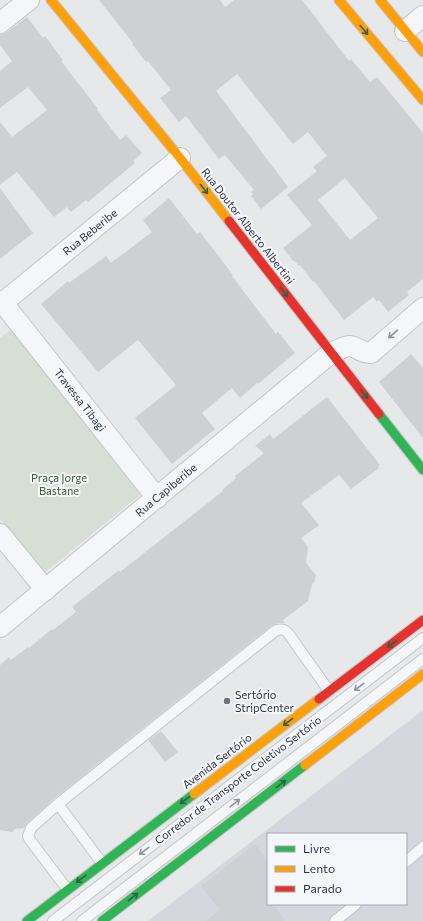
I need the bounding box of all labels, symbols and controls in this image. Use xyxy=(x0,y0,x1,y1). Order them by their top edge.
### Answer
one-way arrow xyxy=(360,25,369,35)
street label: Rua Doutor Alberto Albertini xyxy=(199,165,298,286)
one-way arrow xyxy=(200,184,209,195)
street label: Rua Beberibe xyxy=(60,206,120,257)
one-way arrow xyxy=(280,286,288,297)
one-way arrow xyxy=(388,329,399,338)
street label: Travessa Tibagi xyxy=(52,366,109,434)
one-way arrow xyxy=(360,389,368,400)
street label: Rua Capiberibe xyxy=(132,460,199,519)
park label: Praça Jorge Bastane xyxy=(31,471,87,497)
one-way arrow xyxy=(386,639,397,648)
one-way arrow xyxy=(353,683,364,692)
place label: Sertório StripCenter xyxy=(235,688,294,714)
marker: Sertório StripCenter xyxy=(222,696,232,706)
street label: Corredor de Transporte Coletivo Sertório xyxy=(152,712,324,846)
one-way arrow xyxy=(283,718,294,726)
street label: Avenida Sertório xyxy=(180,730,254,791)
one-way arrow xyxy=(275,779,286,788)
one-way arrow xyxy=(179,796,190,805)
one-way arrow xyxy=(229,799,240,808)
legend xyxy=(267,833,407,905)
text: Livre xyxy=(303,841,330,855)
one-way arrow xyxy=(139,847,150,856)
text: Lento xyxy=(303,861,335,875)
one-way arrow xyxy=(75,874,86,883)
text: Parado xyxy=(303,881,342,895)
one-way arrow xyxy=(128,893,139,901)

